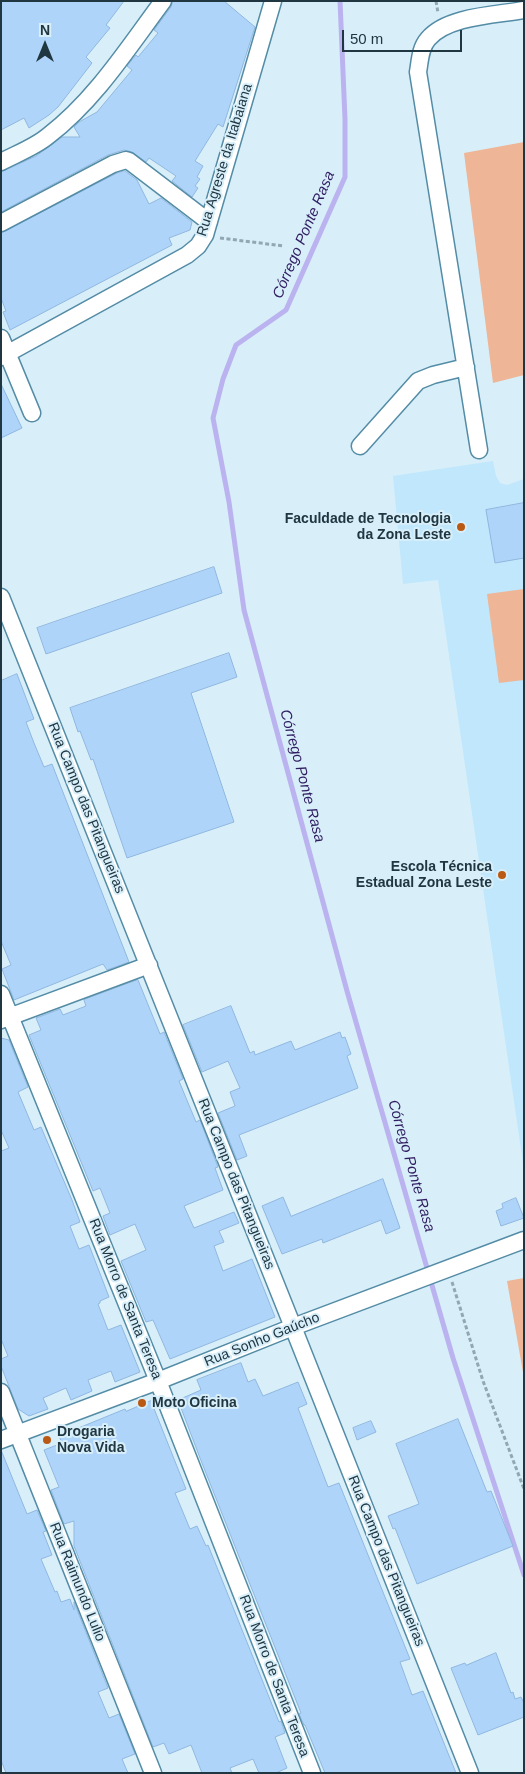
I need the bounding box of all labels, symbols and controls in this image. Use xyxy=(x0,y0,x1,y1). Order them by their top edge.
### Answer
north arrow xyxy=(20,20,70,70)
scale bar xyxy=(345,20,465,52)
text: N xyxy=(40,22,50,38)
text: 50 m xyxy=(350,30,383,47)
street label: Rua Agreste da Itabaiana xyxy=(194,82,256,238)
water label: Córrego Ponte Rasa xyxy=(269,169,339,301)
place label: Faculdade de Tecnologia da Zona Leste xyxy=(285,511,451,544)
marker: Faculdade de Tecnologia da Zona Leste xyxy=(455,521,467,533)
water label: Córrego Ponte Rasa xyxy=(276,708,328,844)
street label: Rua Campo das Pitangueiras xyxy=(44,720,128,896)
place label: Escola Técnica Estadual Zona Leste xyxy=(356,859,492,892)
marker: Escola Técnica Estadual Zona Leste xyxy=(496,869,508,881)
street label: Rua Campo das Pitangueiras xyxy=(194,1096,278,1272)
water label: Córrego Ponte Rasa xyxy=(384,1098,438,1234)
street label: Rua Morro de Santa Teresa xyxy=(85,1216,165,1382)
street label: Rua Sonho Gaúcho xyxy=(202,1309,322,1371)
place label: Moto Oficina xyxy=(152,1395,237,1411)
marker: Moto Oficina xyxy=(136,1397,148,1409)
place label: Drogaria Nova Vida xyxy=(57,1424,124,1456)
marker: Drogaria Nova Vida xyxy=(41,1434,53,1446)
street label: Rua Campo das Pitangueiras xyxy=(344,1473,428,1649)
street label: Rua Raimundo Lulio xyxy=(45,1520,109,1644)
street label: Rua Morro de Santa Teresa xyxy=(235,1593,313,1759)

